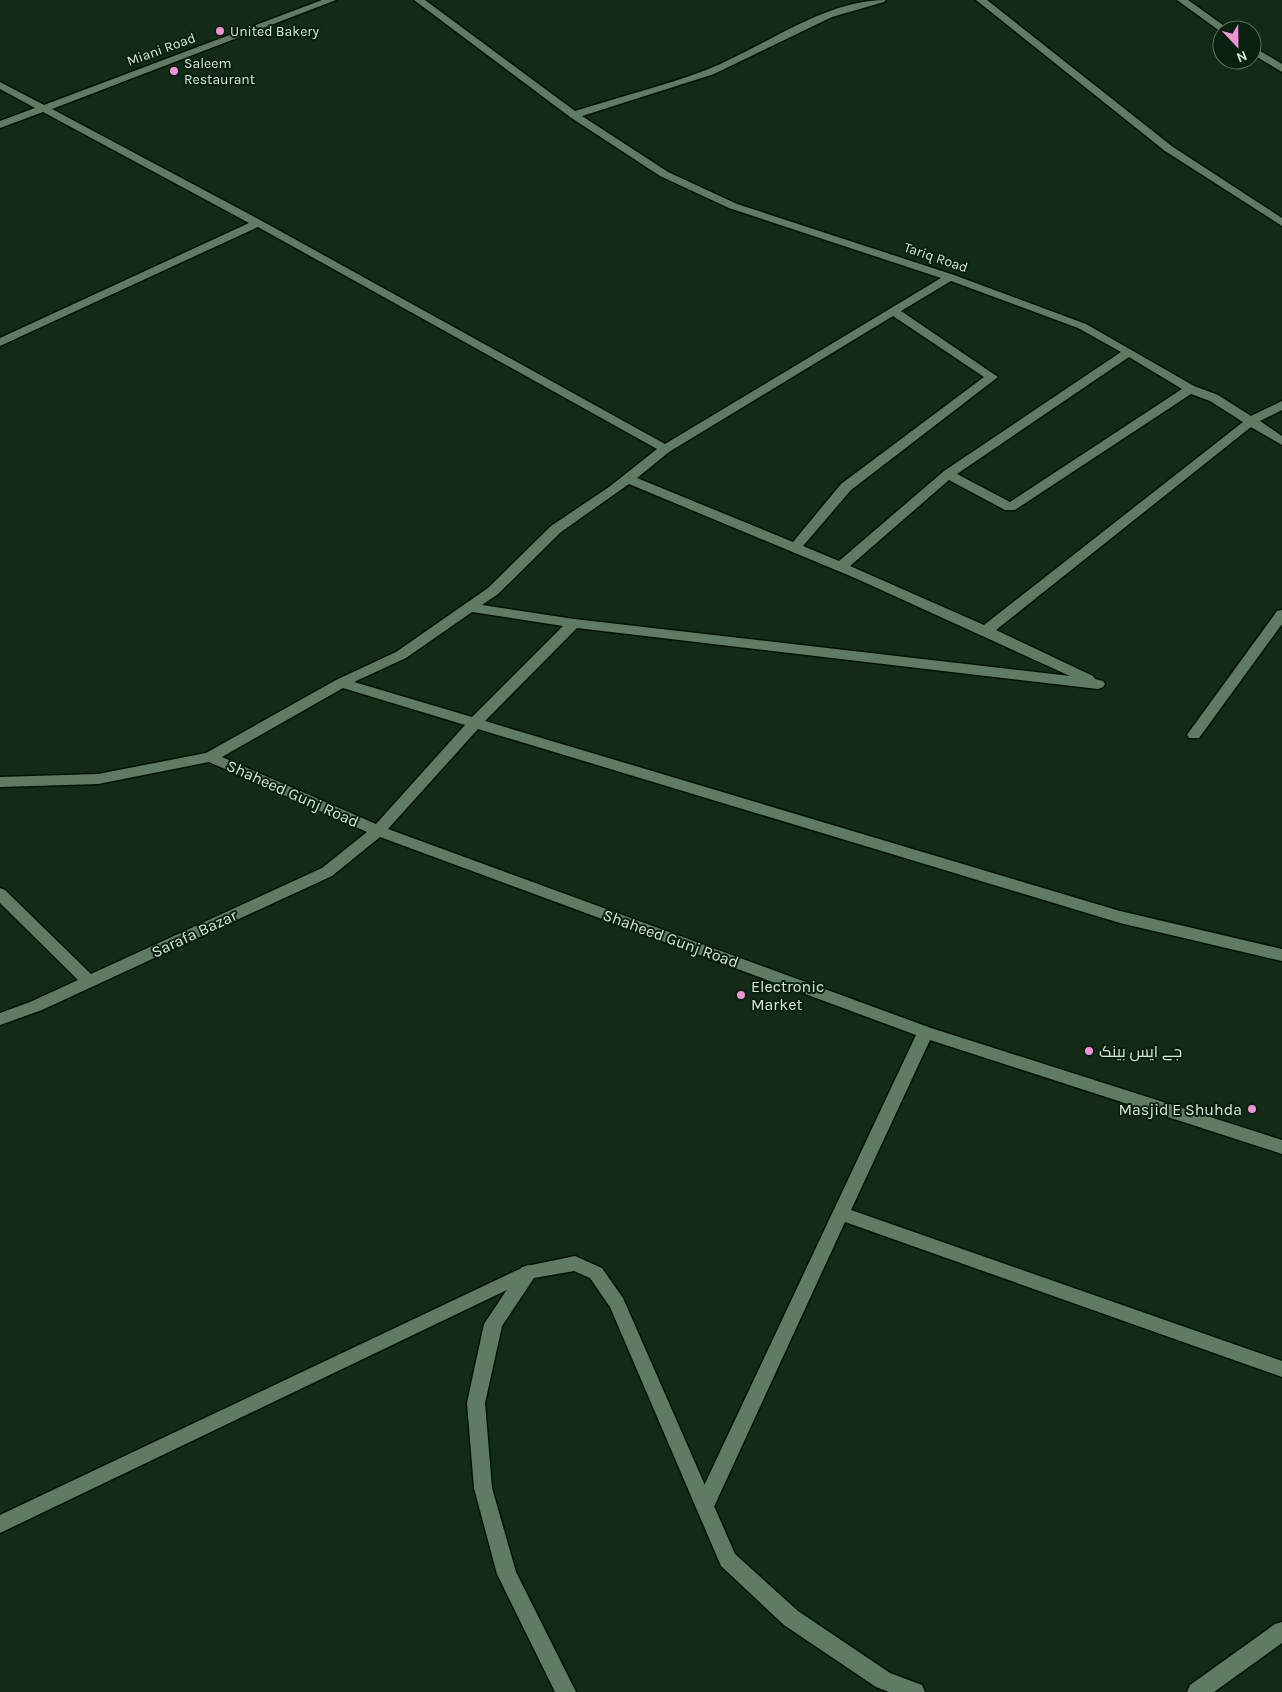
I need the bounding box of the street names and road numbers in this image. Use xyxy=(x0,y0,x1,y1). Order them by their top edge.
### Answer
street label: Miani Road xyxy=(124,29,198,70)
street label: Tariq Road xyxy=(902,239,970,276)
street label: Shaheed Gunj Road xyxy=(224,756,362,831)
street label: Sarafa Bazar xyxy=(148,905,240,962)
street label: Shaheed Gunj Road xyxy=(600,905,741,972)

